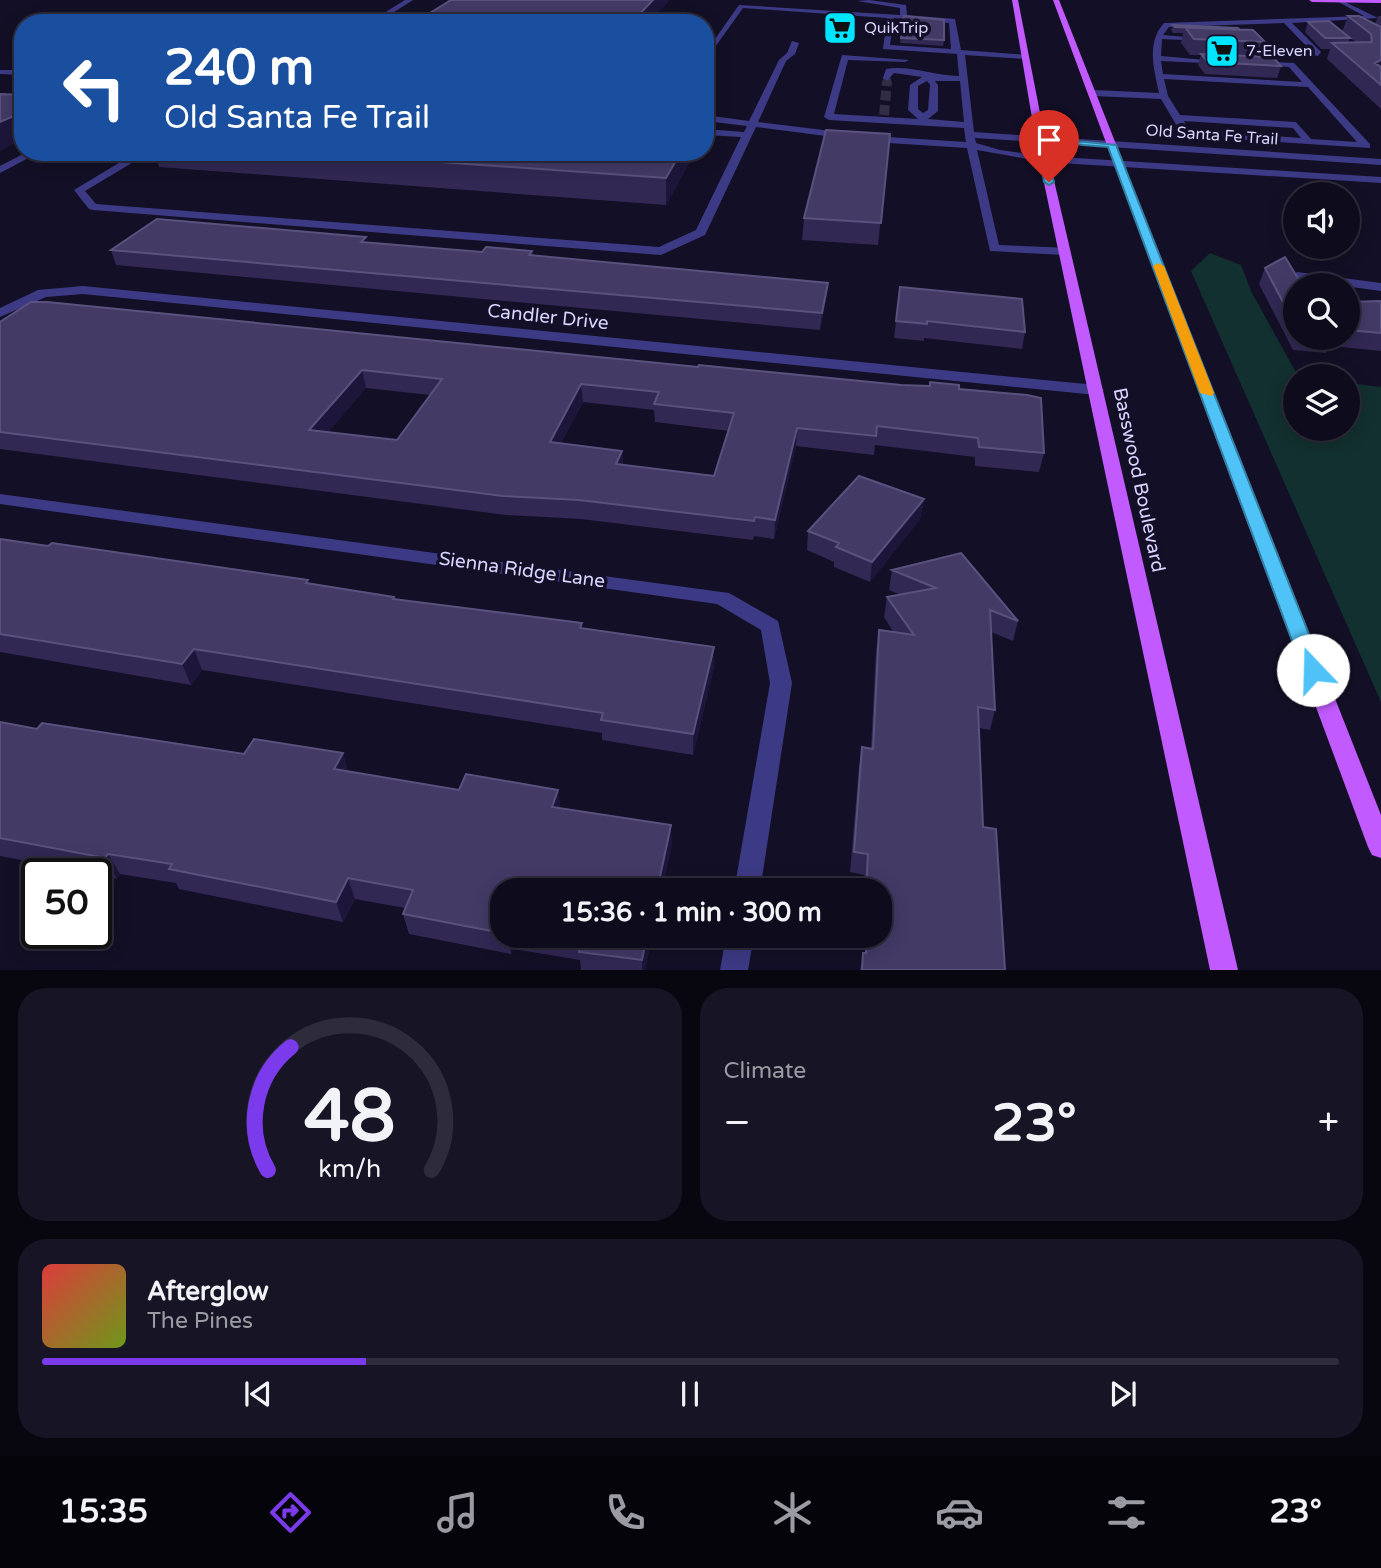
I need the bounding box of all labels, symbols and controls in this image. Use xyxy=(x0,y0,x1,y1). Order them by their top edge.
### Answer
supermarket icon: QuikTrip xyxy=(821,9,859,47)
place label: QuikTrip xyxy=(864,18,928,38)
supermarket icon: 7-Eleven xyxy=(1203,32,1241,70)
text: 240 m xyxy=(164,39,314,98)
place label: 7-Eleven xyxy=(1246,41,1313,61)
icon: left xyxy=(49,42,140,133)
text: Old Santa Fe Trail xyxy=(164,99,430,137)
pin xyxy=(1019,110,1079,182)
street label: Old Santa Fe Trail xyxy=(1145,120,1279,150)
icon: arrive xyxy=(1030,121,1068,159)
map controls xyxy=(1283,182,1360,441)
button: sound xyxy=(1283,182,1360,259)
button: search xyxy=(1283,273,1360,350)
street label: Candler Drive xyxy=(486,300,610,334)
button: layers xyxy=(1283,364,1360,441)
street label: Basswood Boulevard xyxy=(1109,386,1169,574)
street label: Sienna Ridge Lane xyxy=(437,547,607,593)
position arrow xyxy=(1276,633,1350,707)
speed limit sign: 50 xyxy=(21,858,112,949)
text: 15:36 · 1 min · 300 m xyxy=(560,897,822,928)
text: Climate xyxy=(724,1057,806,1085)
text: 48 xyxy=(304,1074,395,1162)
text: 23° xyxy=(992,1092,1077,1155)
text: − xyxy=(724,1100,751,1146)
text: + xyxy=(1318,1100,1339,1146)
text: km/h xyxy=(318,1154,381,1184)
text: Afterglow xyxy=(147,1276,269,1307)
text: The Pines xyxy=(147,1307,253,1335)
icon: previous xyxy=(239,1375,277,1413)
icon: pause xyxy=(671,1375,709,1413)
icon: next xyxy=(1104,1375,1142,1413)
icon: directions xyxy=(266,1488,315,1537)
icon: music xyxy=(433,1488,482,1537)
icon: phone xyxy=(601,1488,650,1537)
icon: climate xyxy=(768,1488,817,1537)
icon: car xyxy=(935,1488,984,1537)
icon: filters xyxy=(1102,1488,1151,1537)
text: 15:35 xyxy=(59,1493,148,1531)
text: 23° xyxy=(1269,1493,1322,1531)

